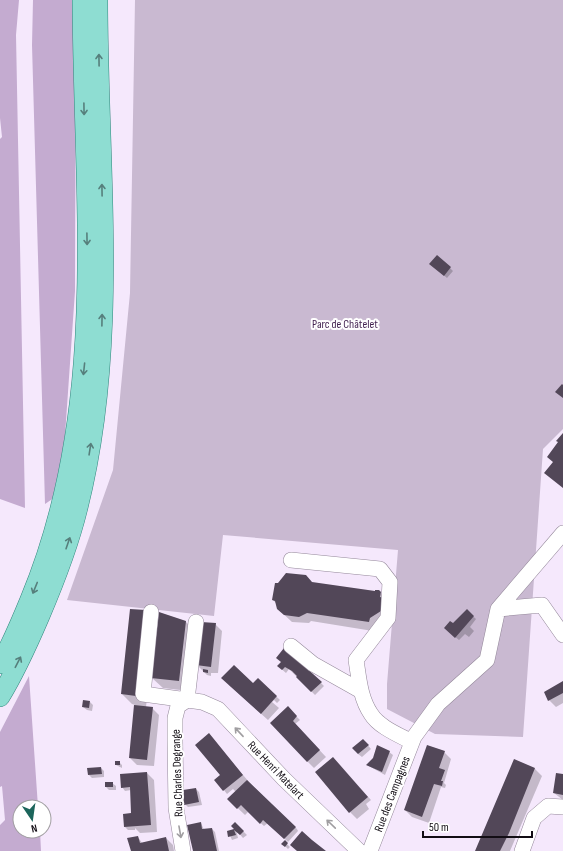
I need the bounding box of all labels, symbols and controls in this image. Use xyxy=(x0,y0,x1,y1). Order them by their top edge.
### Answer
one-way arrow xyxy=(95,54,103,67)
one-way arrow xyxy=(80,102,88,115)
one-way arrow xyxy=(98,184,106,197)
one-way arrow xyxy=(83,232,91,245)
one-way arrow xyxy=(98,314,106,327)
park label: Parc de Châtelet xyxy=(312,317,378,332)
one-way arrow xyxy=(80,362,87,375)
one-way arrow xyxy=(86,443,94,456)
one-way arrow xyxy=(65,537,73,549)
one-way arrow xyxy=(30,581,38,593)
one-way arrow xyxy=(15,657,23,669)
one-way arrow xyxy=(234,727,244,737)
street label: Rue Charles Degrange xyxy=(168,729,187,817)
street label: Rue Henri Matelart xyxy=(244,738,307,803)
street label: Rue des Campagnes xyxy=(371,754,414,834)
north arrow xyxy=(12,799,52,839)
scale bar xyxy=(423,813,532,839)
one-way arrow xyxy=(326,819,336,829)
text: 50 m xyxy=(429,820,449,835)
text: N xyxy=(30,821,38,835)
one-way arrow xyxy=(176,825,184,838)

